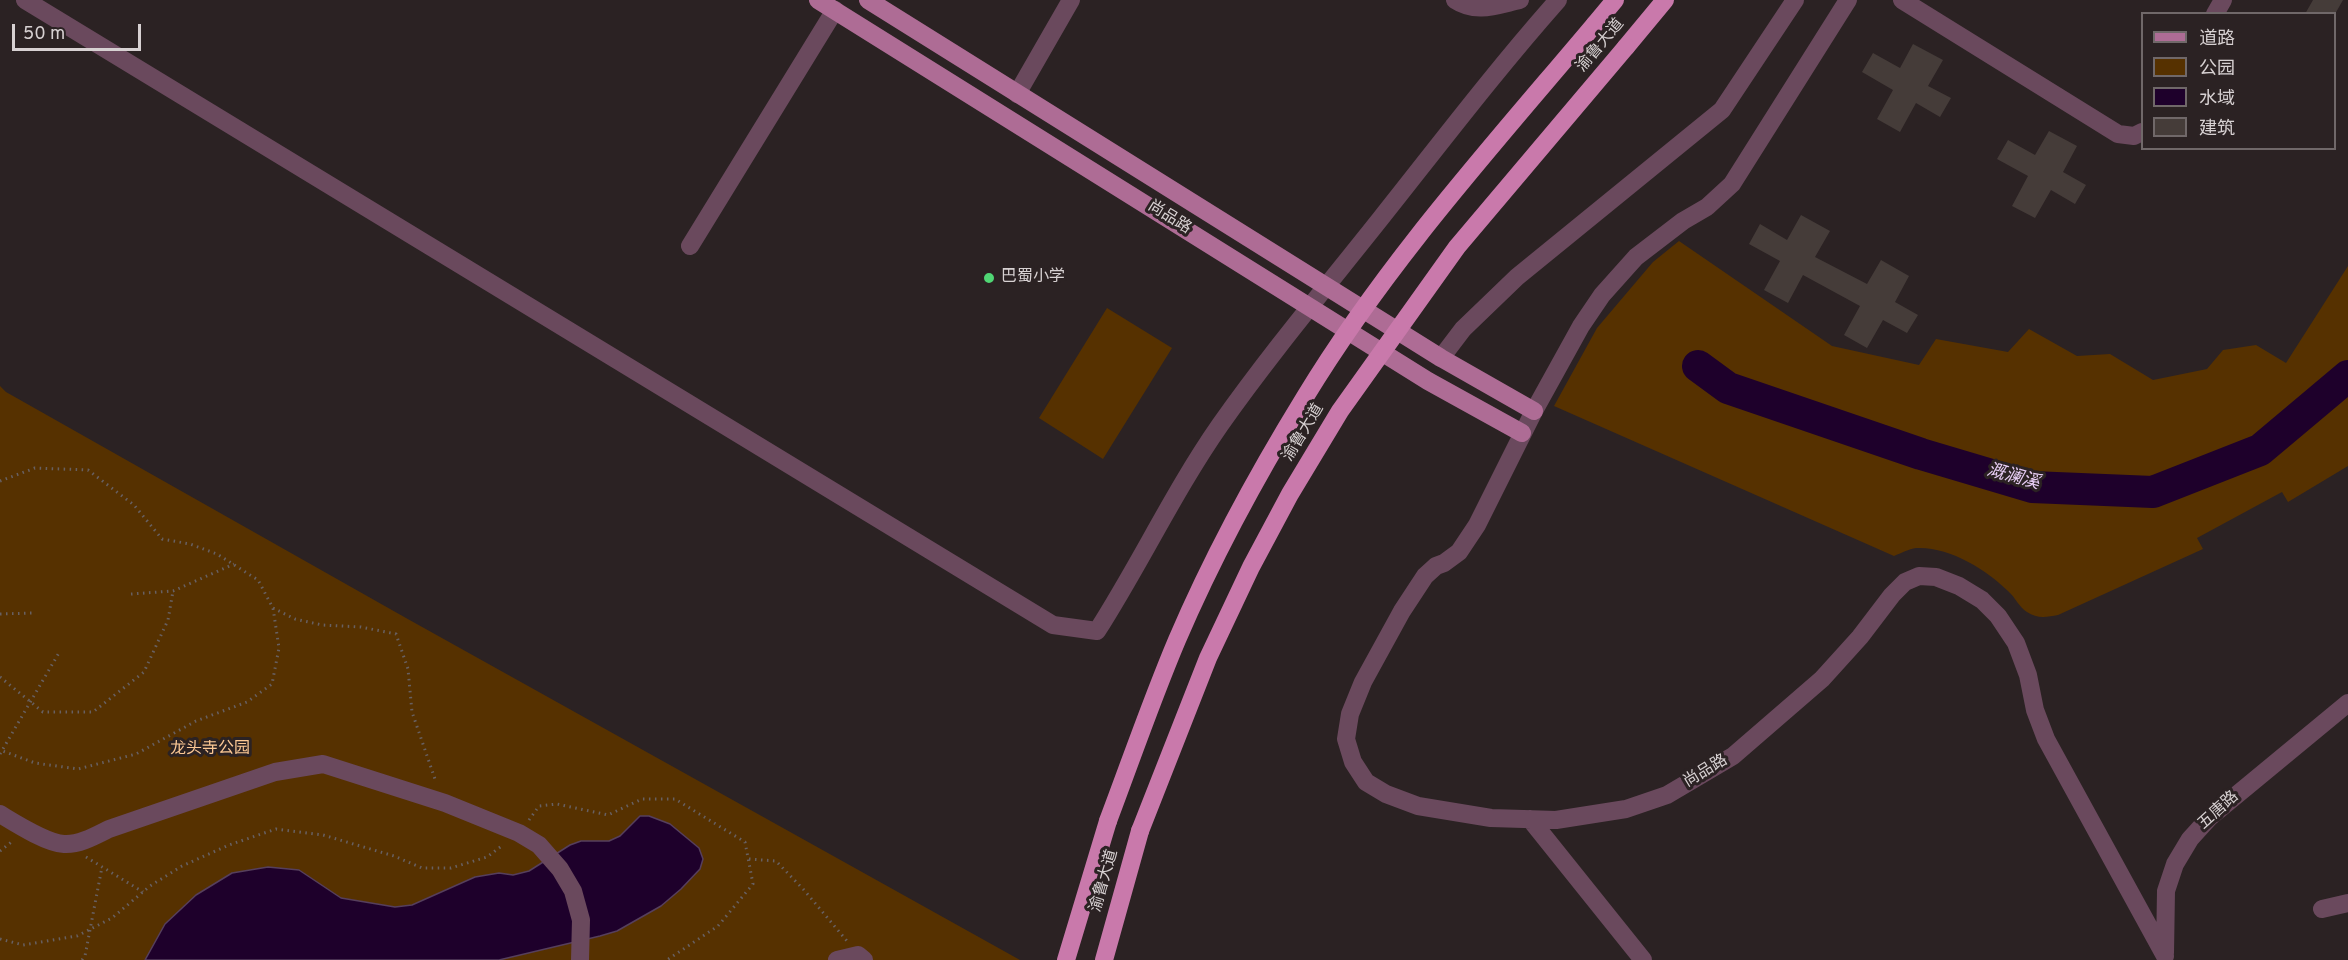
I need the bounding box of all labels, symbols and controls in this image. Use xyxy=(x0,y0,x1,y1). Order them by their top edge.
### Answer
scale bar xyxy=(15,12,144,50)
legend xyxy=(2141,12,2336,150)
street label: 渝鲁大道 xyxy=(1573,15,1629,77)
text: 50 m xyxy=(23,23,65,46)
text: 道路 xyxy=(2199,28,2235,51)
text: 公园 xyxy=(2199,58,2235,81)
text: 水域 xyxy=(2199,88,2235,111)
text: 建筑 xyxy=(2199,118,2235,141)
street label: 尚品路 xyxy=(1144,197,1194,239)
place label: 巴蜀小学 xyxy=(1001,268,1065,288)
marker: 巴蜀小学 xyxy=(982,271,996,285)
street label: 渝鲁大道 xyxy=(1279,401,1329,465)
water label: 溉澜溪 xyxy=(1984,461,2042,495)
park label: 龙头寺公园 xyxy=(170,740,250,760)
street label: 尚品路 xyxy=(1680,751,1732,793)
street label: 五唐路 xyxy=(2195,788,2243,834)
street label: 渝鲁大道 xyxy=(1087,848,1123,914)

